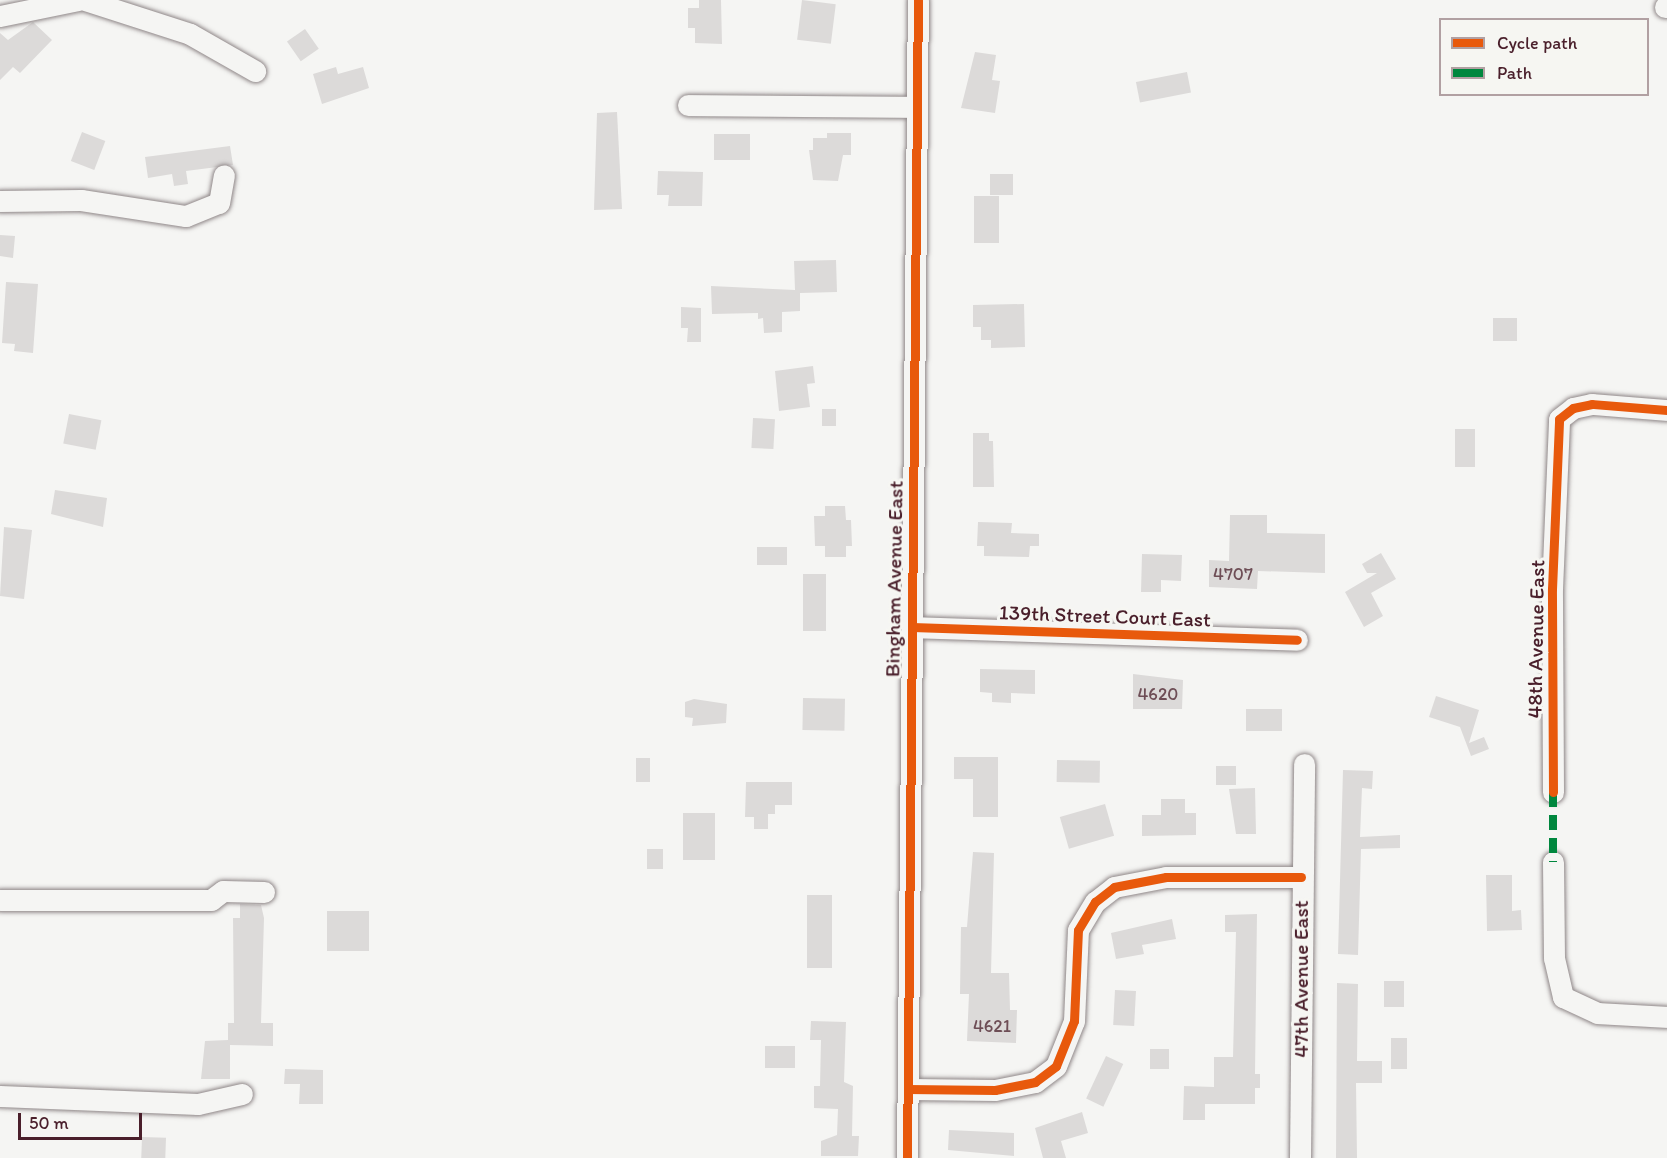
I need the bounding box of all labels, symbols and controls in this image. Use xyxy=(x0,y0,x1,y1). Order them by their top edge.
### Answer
legend xyxy=(1439,18,1649,96)
text: Cycle path xyxy=(1497,32,1577,54)
text: Path xyxy=(1497,62,1532,84)
street label: Bingham Avenue East xyxy=(880,481,908,677)
street label: 48th Avenue East xyxy=(1522,560,1550,718)
house number: 4707 xyxy=(1213,563,1253,585)
street label: 139th Street Court East xyxy=(999,600,1211,632)
house number: 4620 xyxy=(1138,683,1178,705)
street label: 47th Avenue East xyxy=(1288,901,1314,1057)
house number: 4621 xyxy=(973,1015,1011,1037)
scale bar xyxy=(21,1101,146,1139)
text: 50 m xyxy=(29,1112,69,1134)

